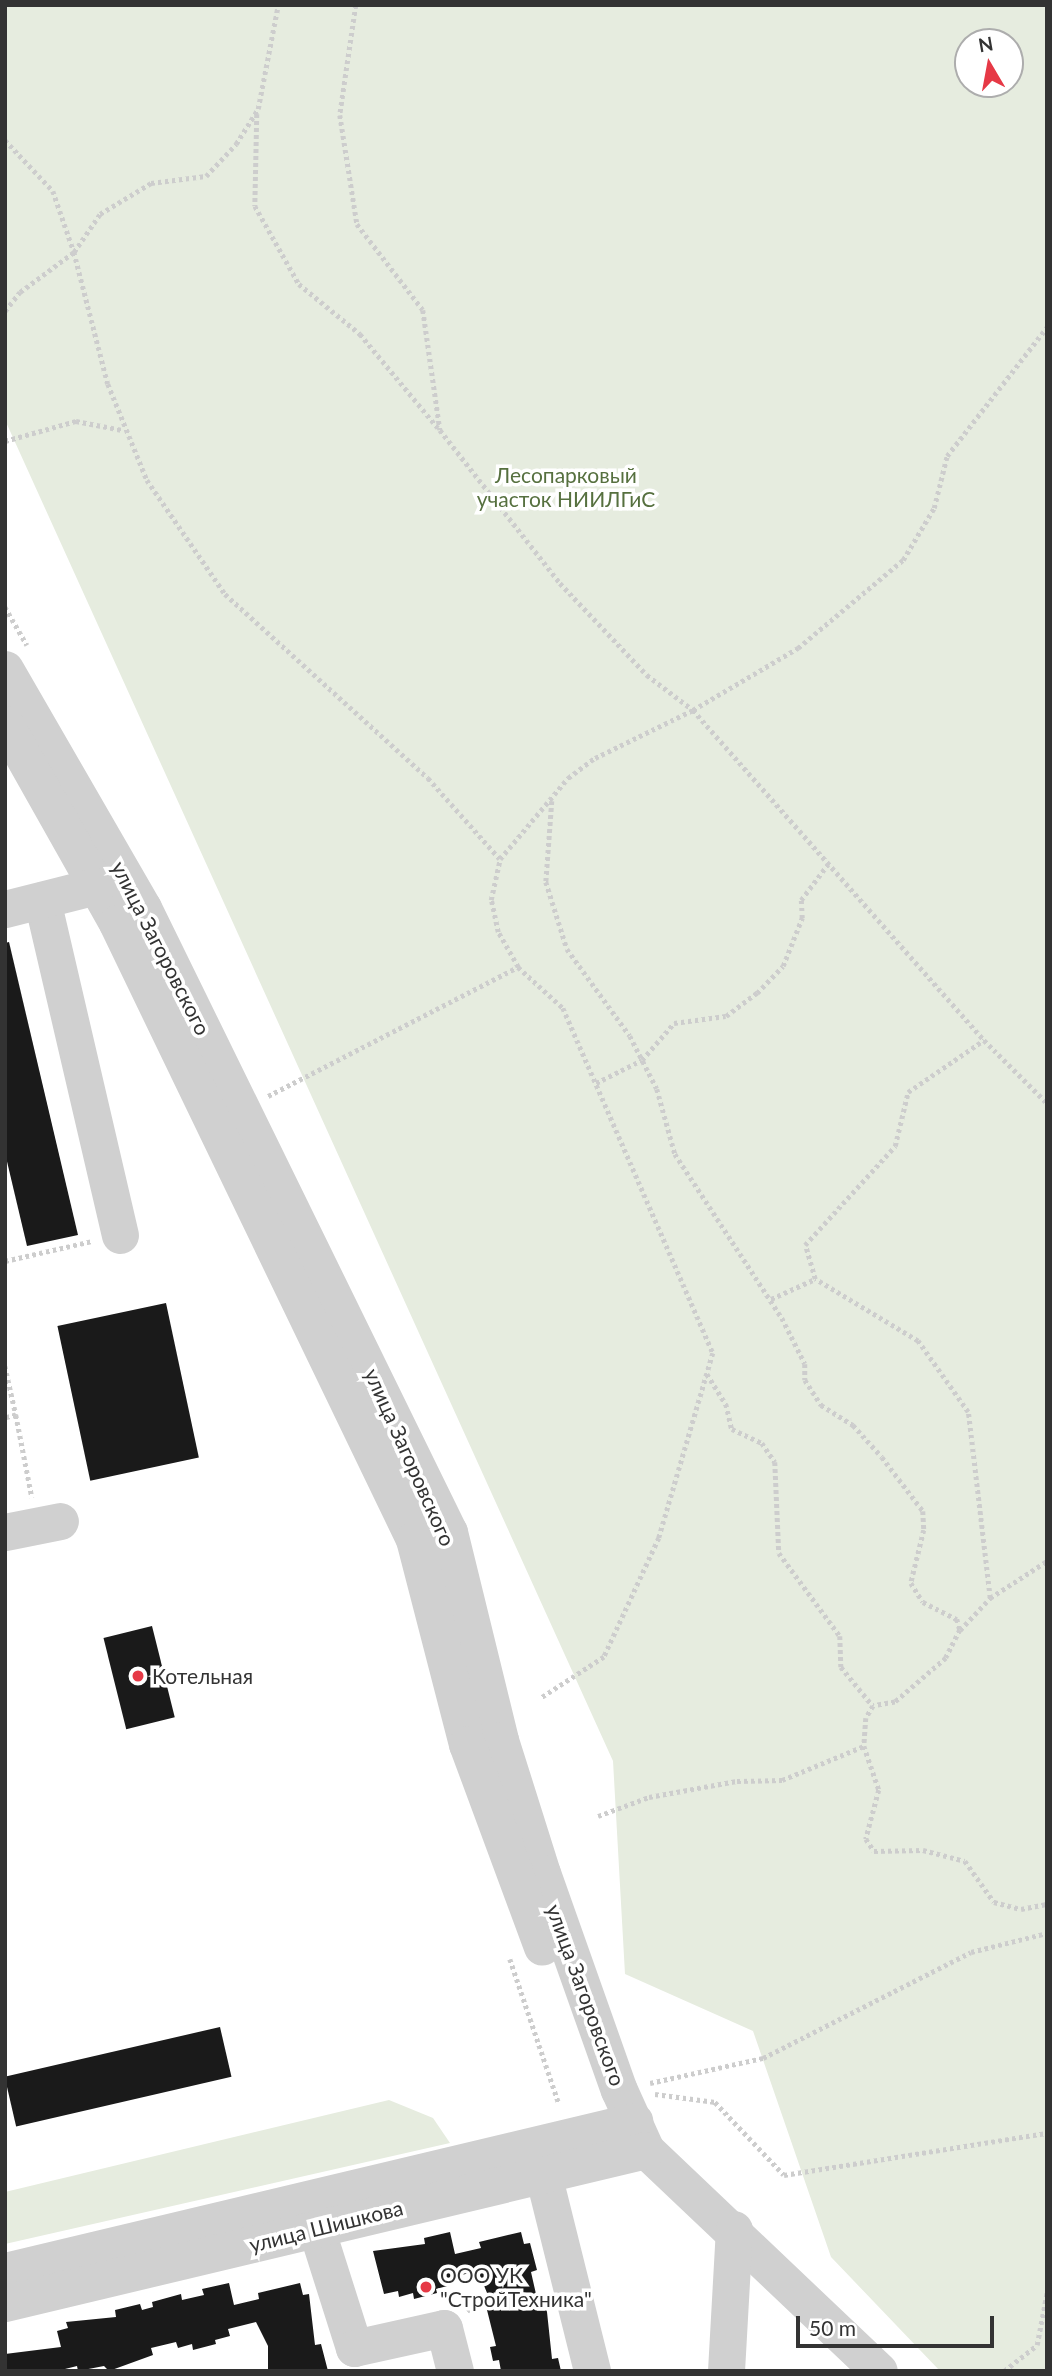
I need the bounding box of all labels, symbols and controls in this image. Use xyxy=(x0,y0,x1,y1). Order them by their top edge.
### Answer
north arrow xyxy=(954,28,1024,98)
text: N xyxy=(976,31,995,56)
park label: Лесопарковый участок НИИЛГиС xyxy=(477,462,655,512)
street label: улица Загоровского xyxy=(106,857,216,1039)
street label: улица Загоровского xyxy=(359,1364,461,1550)
place label: Котельная xyxy=(152,1663,253,1689)
marker: Котельная xyxy=(130,1668,146,1684)
street label: улица Загоровского xyxy=(541,1901,631,2089)
street label: улица Шишкова xyxy=(246,2195,406,2257)
place label: ООО УК "СтройТехника" xyxy=(440,2262,592,2312)
marker: ООО УК "СтройТехника" xyxy=(418,2279,434,2295)
scale bar xyxy=(800,2302,998,2346)
text: 50 m xyxy=(809,2315,856,2340)

